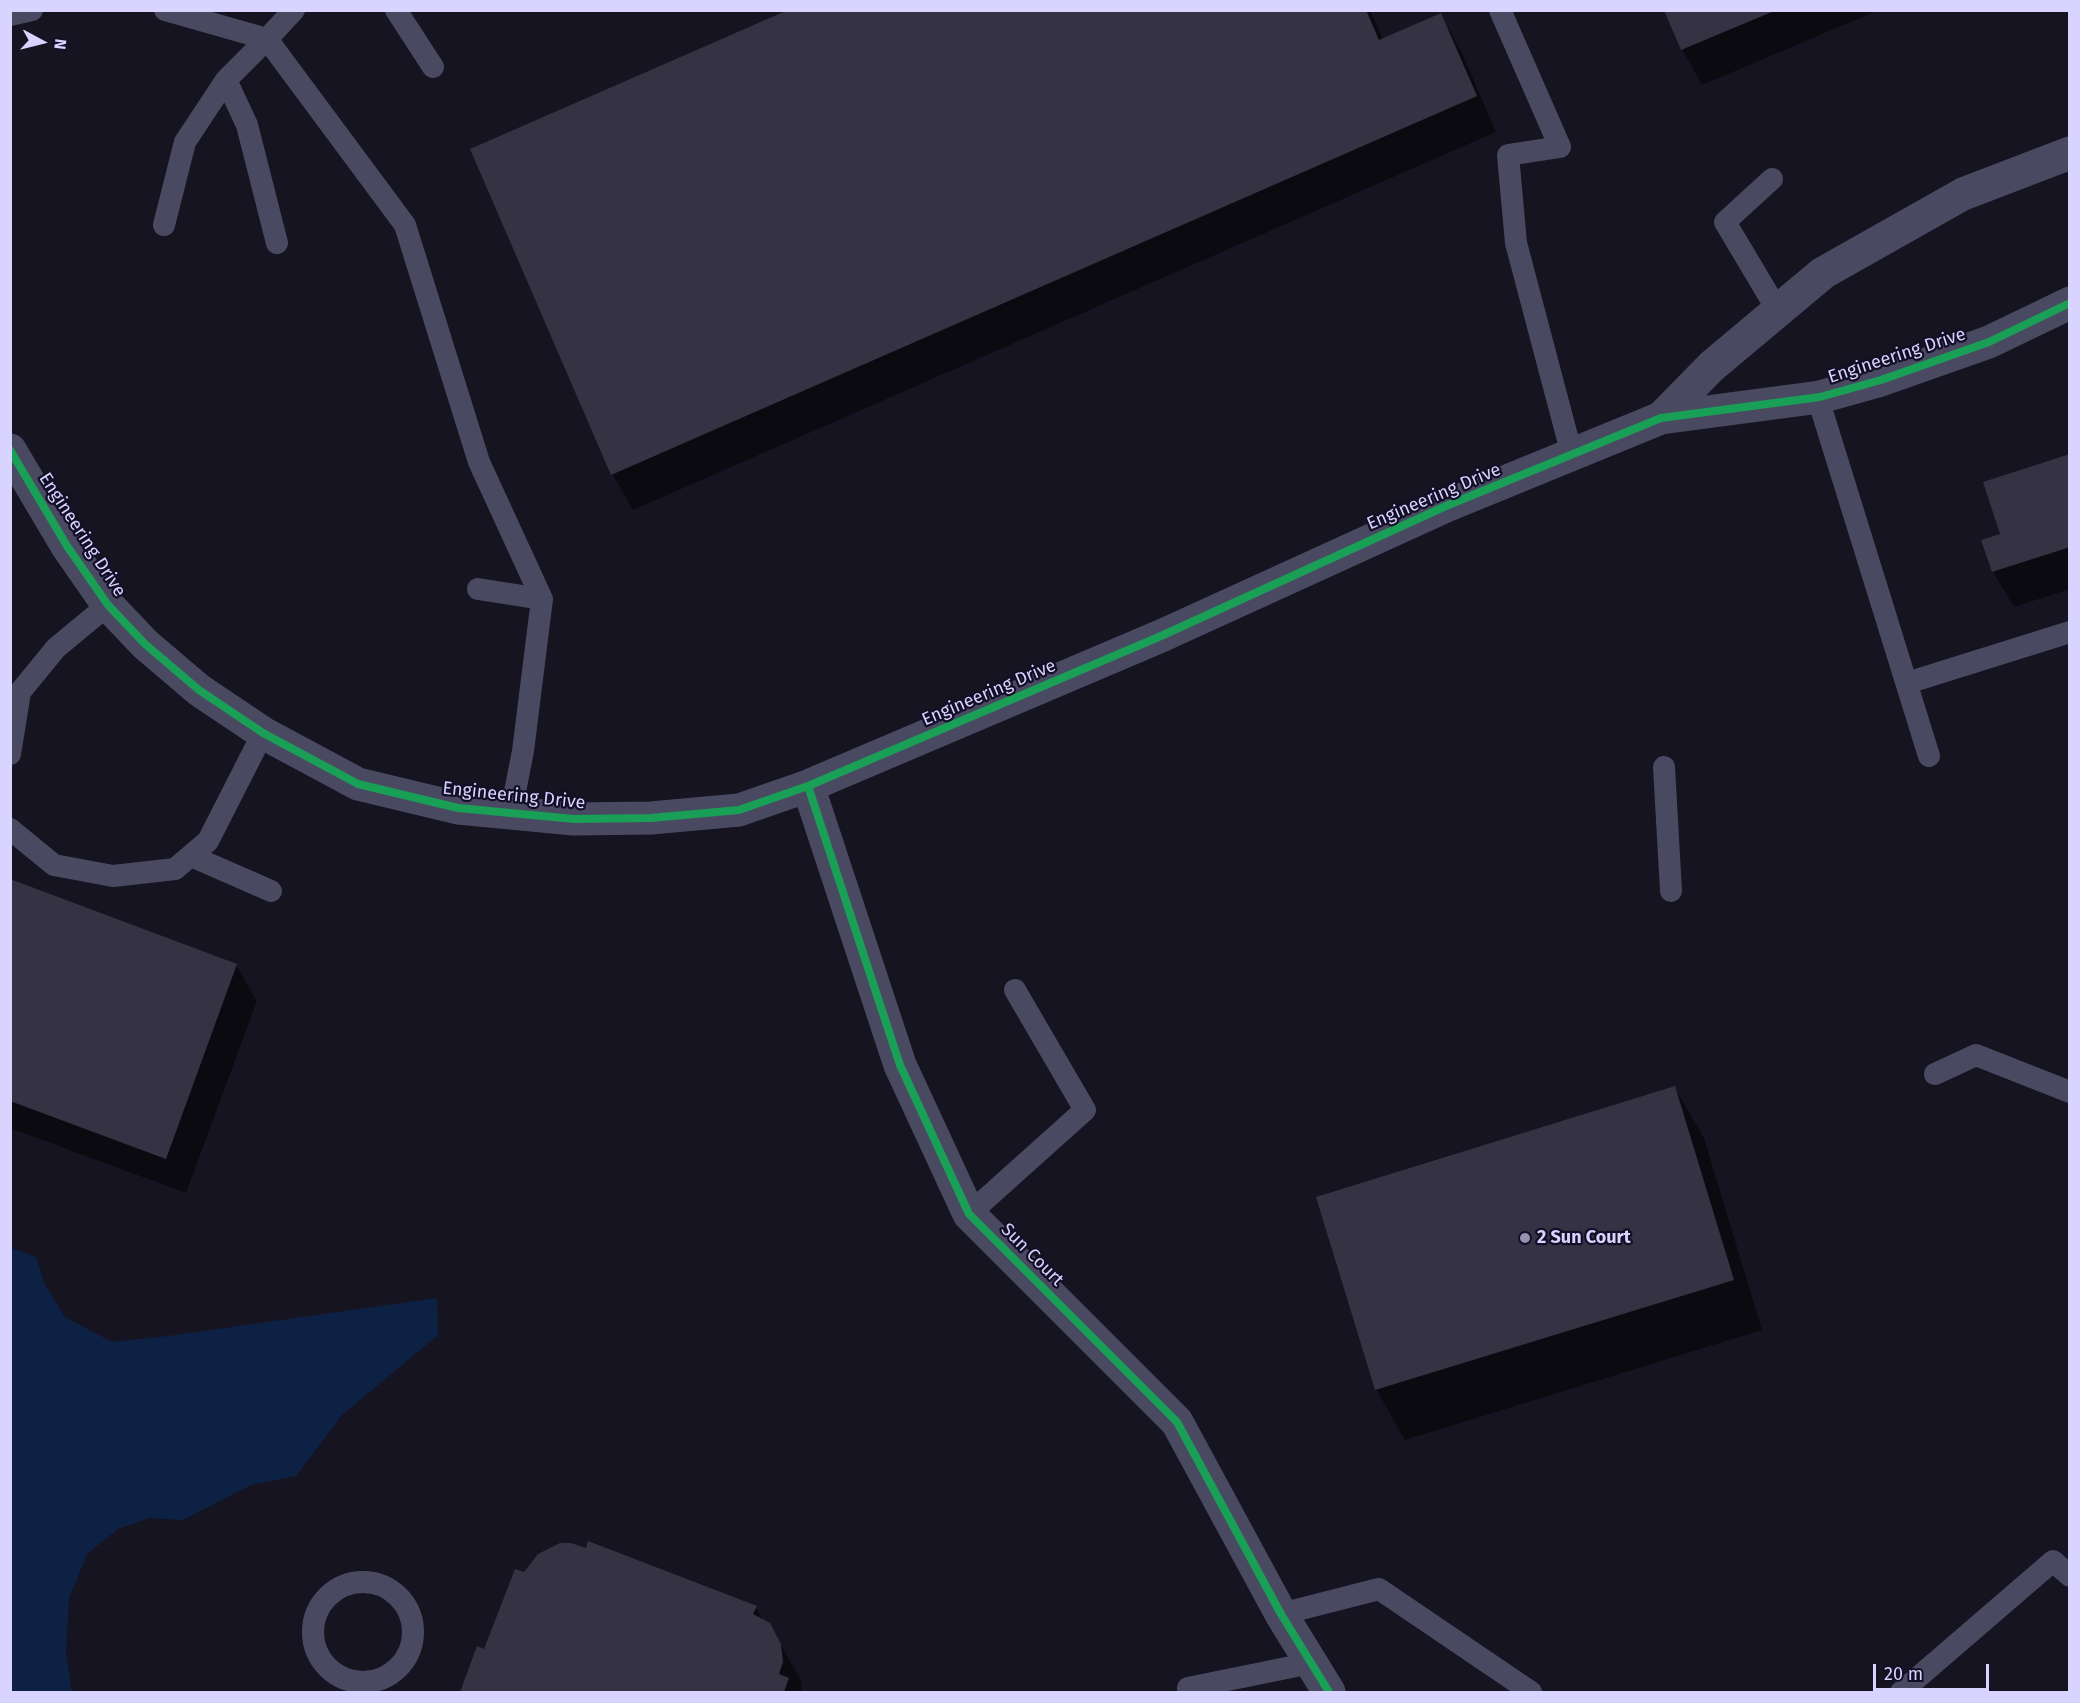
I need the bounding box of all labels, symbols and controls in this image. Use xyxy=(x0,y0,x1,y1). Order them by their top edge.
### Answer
north arrow xyxy=(12,12,72,72)
text: N xyxy=(50,38,70,51)
street label: Engineering Drive xyxy=(1825,324,1969,388)
street label: Engineering Drive xyxy=(1364,459,1504,535)
street label: Engineering Drive xyxy=(34,469,130,601)
street label: Engineering Drive xyxy=(919,655,1059,731)
street label: Engineering Drive xyxy=(442,778,586,814)
street label: Sun Court xyxy=(996,1219,1068,1291)
place label: 2 Sun Court xyxy=(1537,1227,1631,1249)
marker: 2 Sun Court xyxy=(1518,1231,1532,1245)
scale bar xyxy=(1876,1652,1992,1690)
text: 20 m xyxy=(1884,1663,1923,1685)

